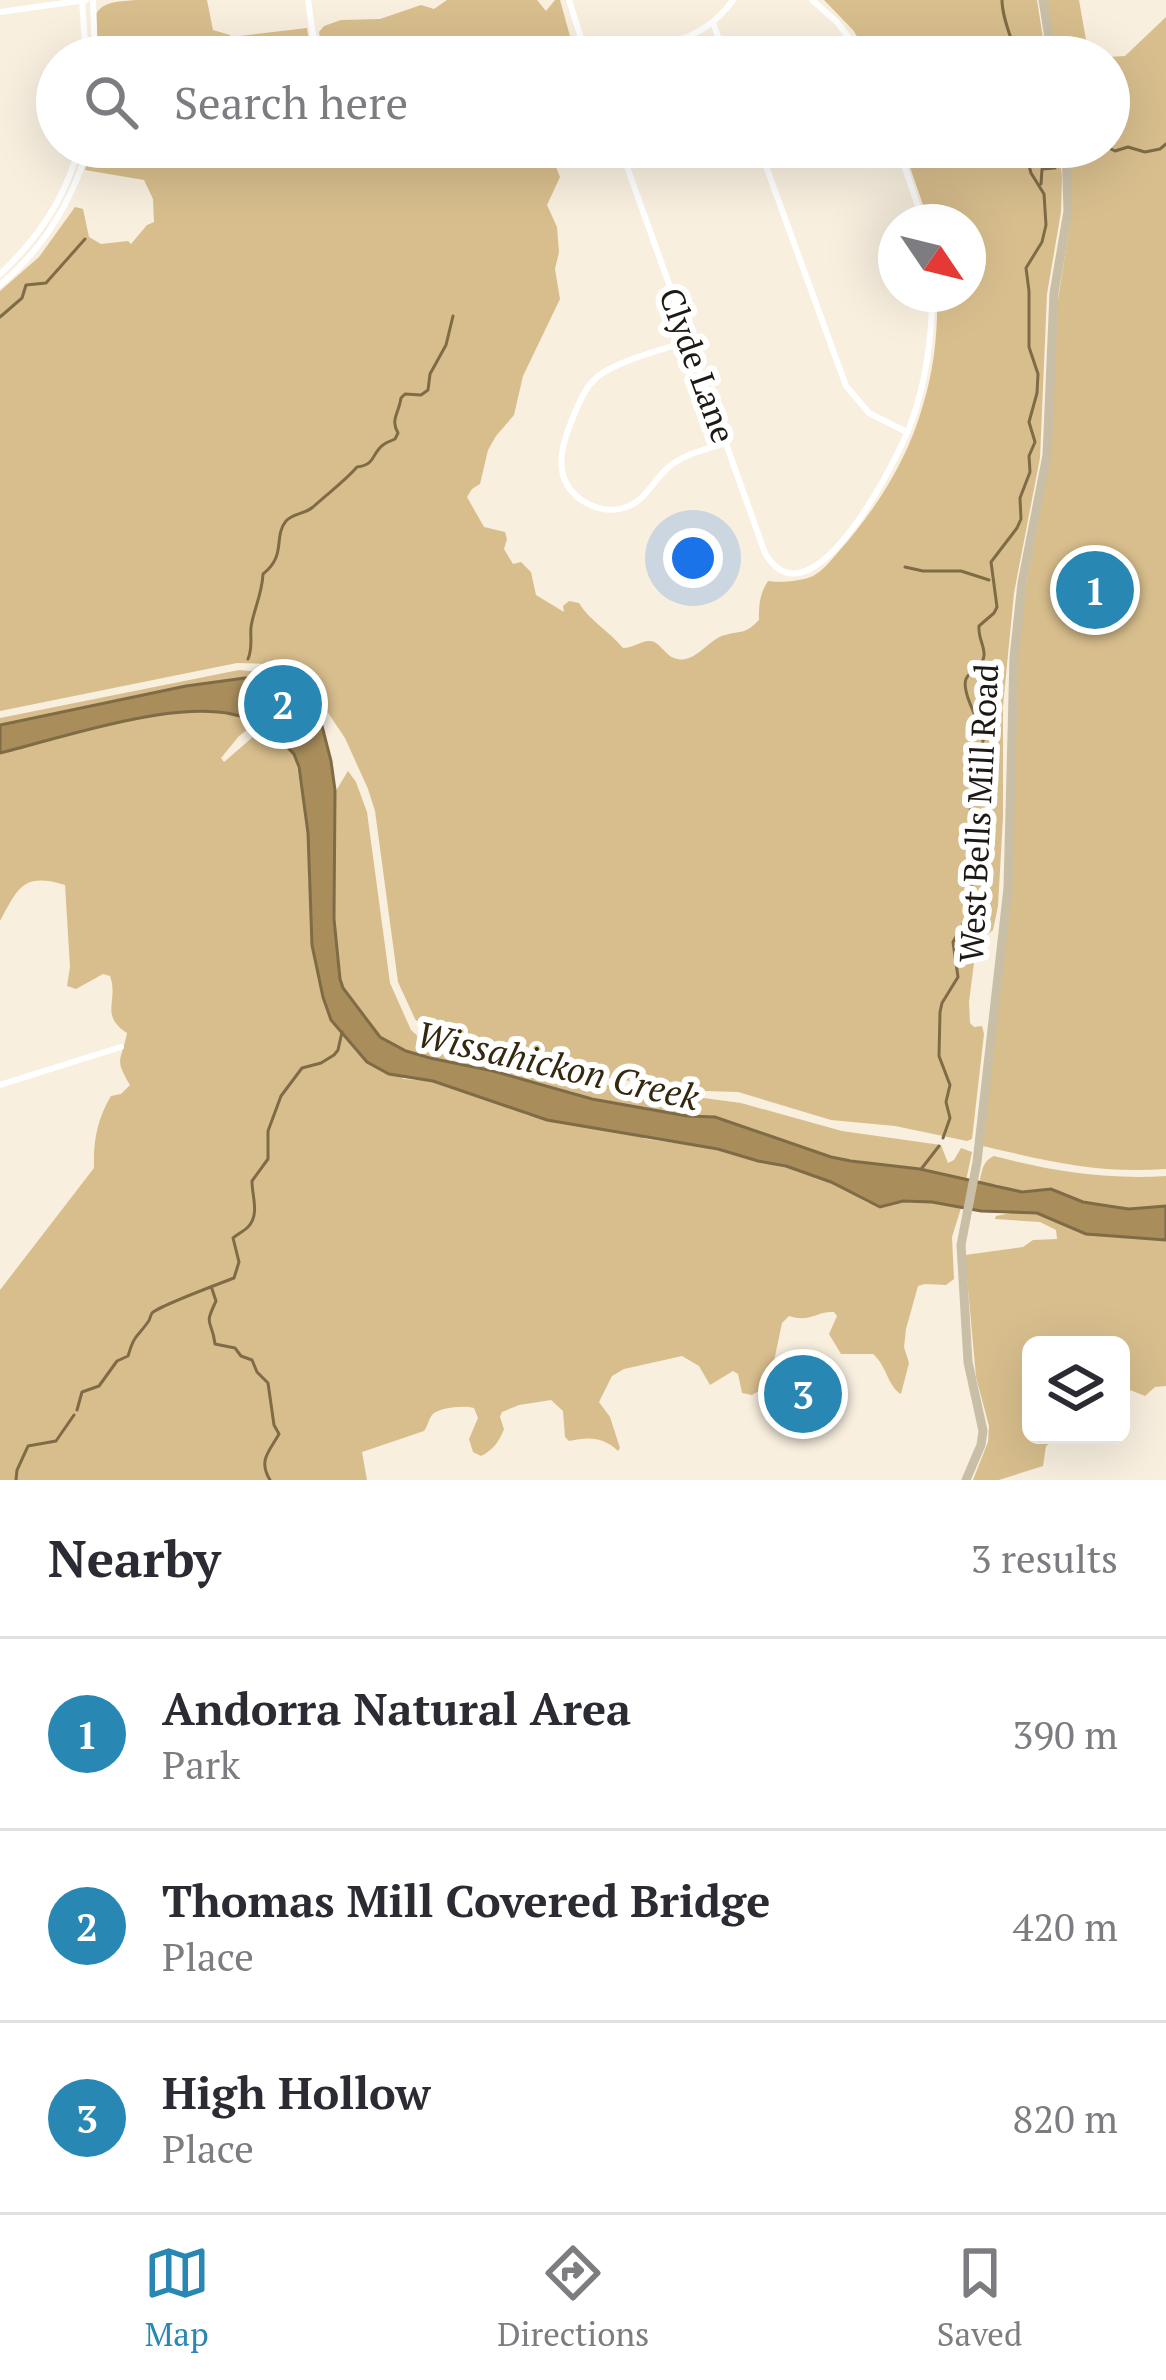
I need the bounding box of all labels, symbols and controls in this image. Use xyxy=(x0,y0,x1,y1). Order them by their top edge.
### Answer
search box xyxy=(36,36,1130,168)
icon: search xyxy=(78,69,144,135)
text: Search here xyxy=(174,72,408,132)
north arrow xyxy=(878,204,986,312)
street label: Clyde Lane xyxy=(650,282,746,448)
your location xyxy=(663,528,723,588)
pin: 1 xyxy=(1056,545,1134,635)
pin: 2 xyxy=(244,659,322,749)
street label: West Bells Mill Road xyxy=(949,663,1007,963)
water label: Wissahickon Creek xyxy=(412,1010,704,1120)
map controls xyxy=(1022,1336,1130,1444)
button: layers xyxy=(1022,1336,1130,1444)
pin: 3 xyxy=(764,1349,842,1439)
text: Nearby xyxy=(48,1524,221,1592)
text: 3 results xyxy=(971,1532,1118,1584)
text: Andorra Natural Area xyxy=(162,1678,631,1738)
text: 1 xyxy=(76,1708,98,1760)
text: 390 m xyxy=(1013,1708,1118,1760)
text: Park xyxy=(162,1738,240,1790)
text: Thomas Mill Covered Bridge xyxy=(162,1870,770,1930)
text: 2 xyxy=(76,1900,98,1952)
text: 420 m xyxy=(1013,1900,1118,1952)
text: Place xyxy=(162,1930,254,1982)
text: High Hollow xyxy=(162,2062,431,2122)
text: 3 xyxy=(76,2092,98,2144)
text: 820 m xyxy=(1013,2092,1118,2144)
text: Place xyxy=(162,2122,254,2174)
tab: Map xyxy=(144,2240,210,2355)
tab: Directions xyxy=(497,2240,649,2355)
tab: Saved xyxy=(937,2240,1022,2355)

